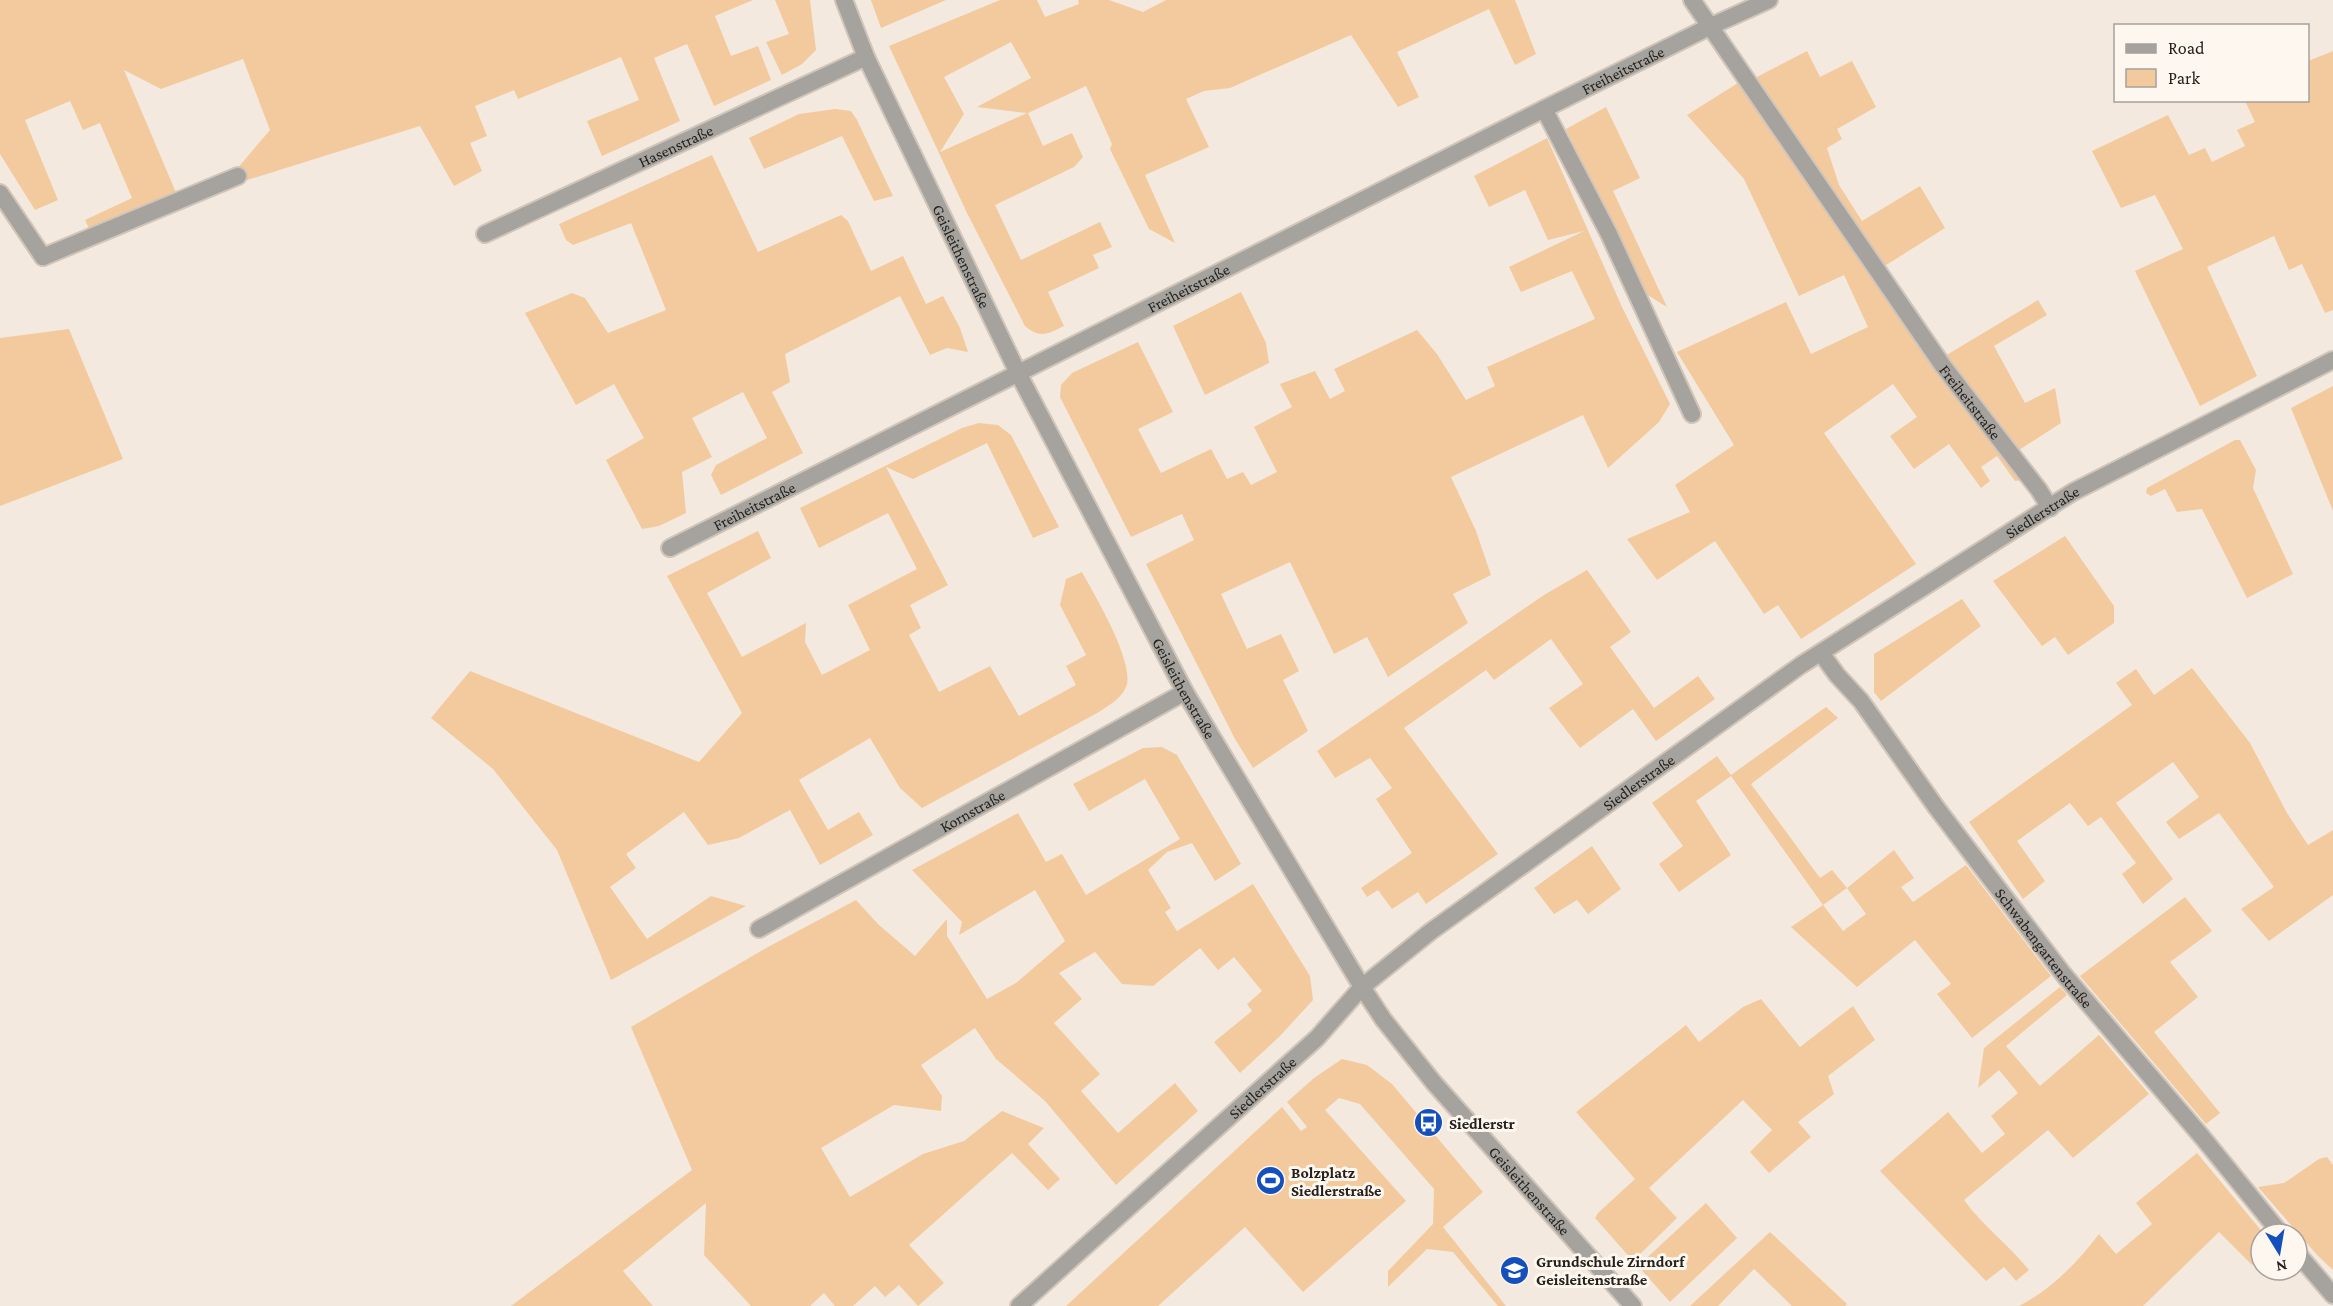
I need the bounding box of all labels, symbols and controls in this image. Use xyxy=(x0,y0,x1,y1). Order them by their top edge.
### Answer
legend xyxy=(2114,24,2309,102)
text: Road xyxy=(2168,38,2205,58)
street label: Freiheitstraße xyxy=(1579,43,1667,98)
text: Park xyxy=(2168,68,2200,88)
street label: Hasenstraße xyxy=(636,121,716,171)
street label: Geisleithenstraße xyxy=(929,202,993,311)
street label: Freiheitstraße xyxy=(1145,260,1232,316)
street label: Freiheitstraße xyxy=(1936,361,2004,443)
street label: Freiheitstraße xyxy=(710,479,798,534)
street label: Siedlerstraße xyxy=(2002,482,2082,542)
street label: Geisleithenstraße xyxy=(1149,635,1219,742)
street label: Siedlerstraße xyxy=(1600,751,1678,814)
street label: Kornstraße xyxy=(937,786,1008,836)
street label: Schwabengartenstraße xyxy=(1992,885,2096,1011)
street label: Siedlerstraße xyxy=(1225,1053,1299,1122)
bus stop icon: Siedlerstr xyxy=(1412,1107,1444,1139)
place label: Siedlerstr xyxy=(1449,1115,1515,1132)
street label: Geisleithenstraße xyxy=(1486,1143,1573,1239)
place label: Bolzplatz Siedlerstraße xyxy=(1291,1164,1382,1199)
sports icon: Bolzplatz Siedlerstraße xyxy=(1254,1165,1286,1197)
north arrow xyxy=(2249,1222,2309,1282)
place label: Grundschule Zirndorf Geisleitenstraße xyxy=(1536,1253,1686,1288)
school or university icon: Grundschule Zirndorf Geisleitenstraße xyxy=(1499,1254,1531,1286)
text: N xyxy=(2275,1257,2289,1276)

